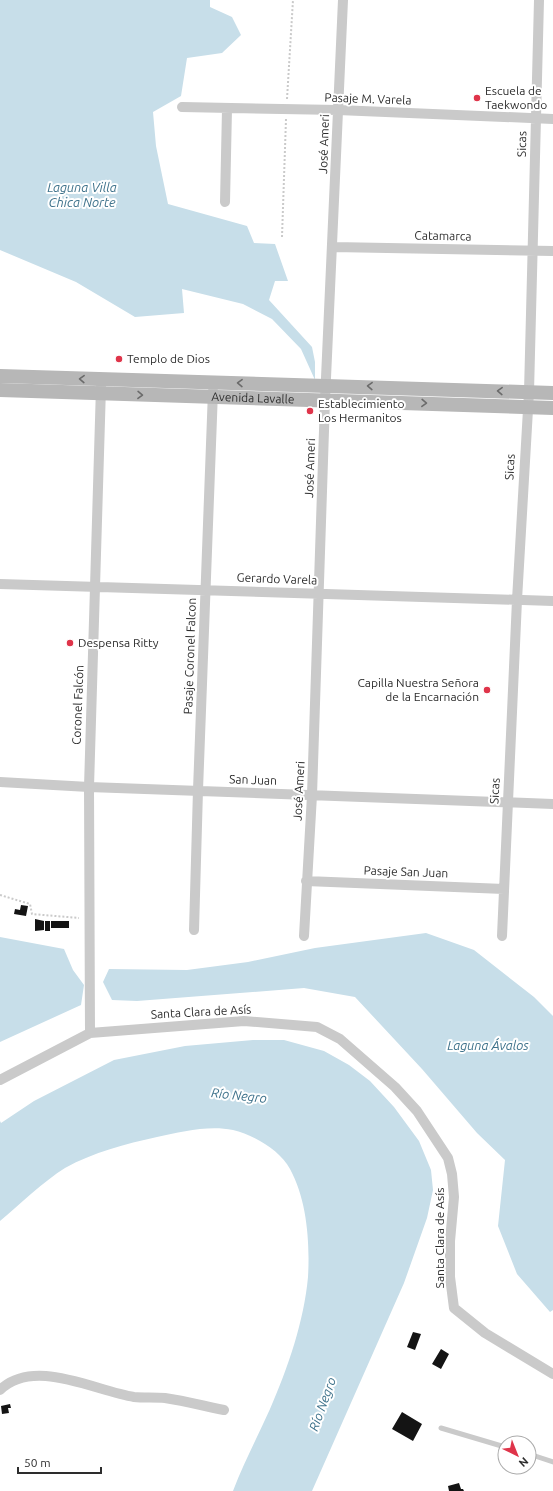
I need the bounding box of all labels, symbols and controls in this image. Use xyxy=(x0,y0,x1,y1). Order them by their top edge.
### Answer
place label: Escuela de Taekwondo xyxy=(485,84,547,111)
street label: Pasaje M. Varela xyxy=(324,90,412,107)
marker: Escuela de Taekwondo xyxy=(472,93,482,103)
street label: José Ameri xyxy=(316,114,331,174)
street label: Sicas xyxy=(515,131,528,157)
water label: Laguna Villa Chica Norte xyxy=(47,180,117,209)
street label: Catamarca xyxy=(414,229,472,242)
place label: Templo de Dios xyxy=(127,352,210,365)
marker: Templo de Dios xyxy=(114,354,124,364)
one-way arrow xyxy=(79,374,85,383)
one-way arrow xyxy=(237,379,243,387)
one-way arrow xyxy=(367,382,373,390)
one-way arrow xyxy=(497,386,503,395)
street label: Avenida Lavalle xyxy=(211,390,295,406)
one-way arrow xyxy=(137,391,143,399)
place label: Establecimiento Los Hermanitos xyxy=(318,397,405,424)
one-way arrow xyxy=(421,399,427,408)
marker: Establecimiento Los Hermanitos xyxy=(305,406,315,416)
street label: José Ameri xyxy=(302,438,317,498)
street label: Sicas xyxy=(502,454,517,480)
street label: Gerardo Varela xyxy=(236,571,318,586)
street label: Pasaje Coronel Falcon xyxy=(181,597,198,715)
place label: Despensa Ritty xyxy=(78,636,159,649)
marker: Despensa Ritty xyxy=(65,638,75,648)
street label: Coronel Falcón xyxy=(70,665,85,745)
place label: Capilla Nuestra Señora de la Encarnación xyxy=(357,676,479,703)
marker: Capilla Nuestra Señora de la Encarnación xyxy=(482,685,492,695)
street label: José Ameri xyxy=(290,761,307,821)
street label: San Juan xyxy=(229,772,277,787)
street label: Sicas xyxy=(487,778,502,804)
street label: Pasaje San Juan xyxy=(363,864,449,879)
street label: Santa Clara de Asís xyxy=(150,1002,252,1021)
water label: Laguna Ávalos xyxy=(447,1037,529,1052)
water label: Río Negro xyxy=(211,1085,267,1105)
street label: Santa Clara de Asís xyxy=(433,1188,446,1288)
water label: Río Negro xyxy=(306,1375,338,1433)
north arrow xyxy=(497,1435,537,1475)
scale bar xyxy=(18,1449,101,1475)
text: N xyxy=(517,1455,531,1470)
text: 50 m xyxy=(24,1456,51,1469)

